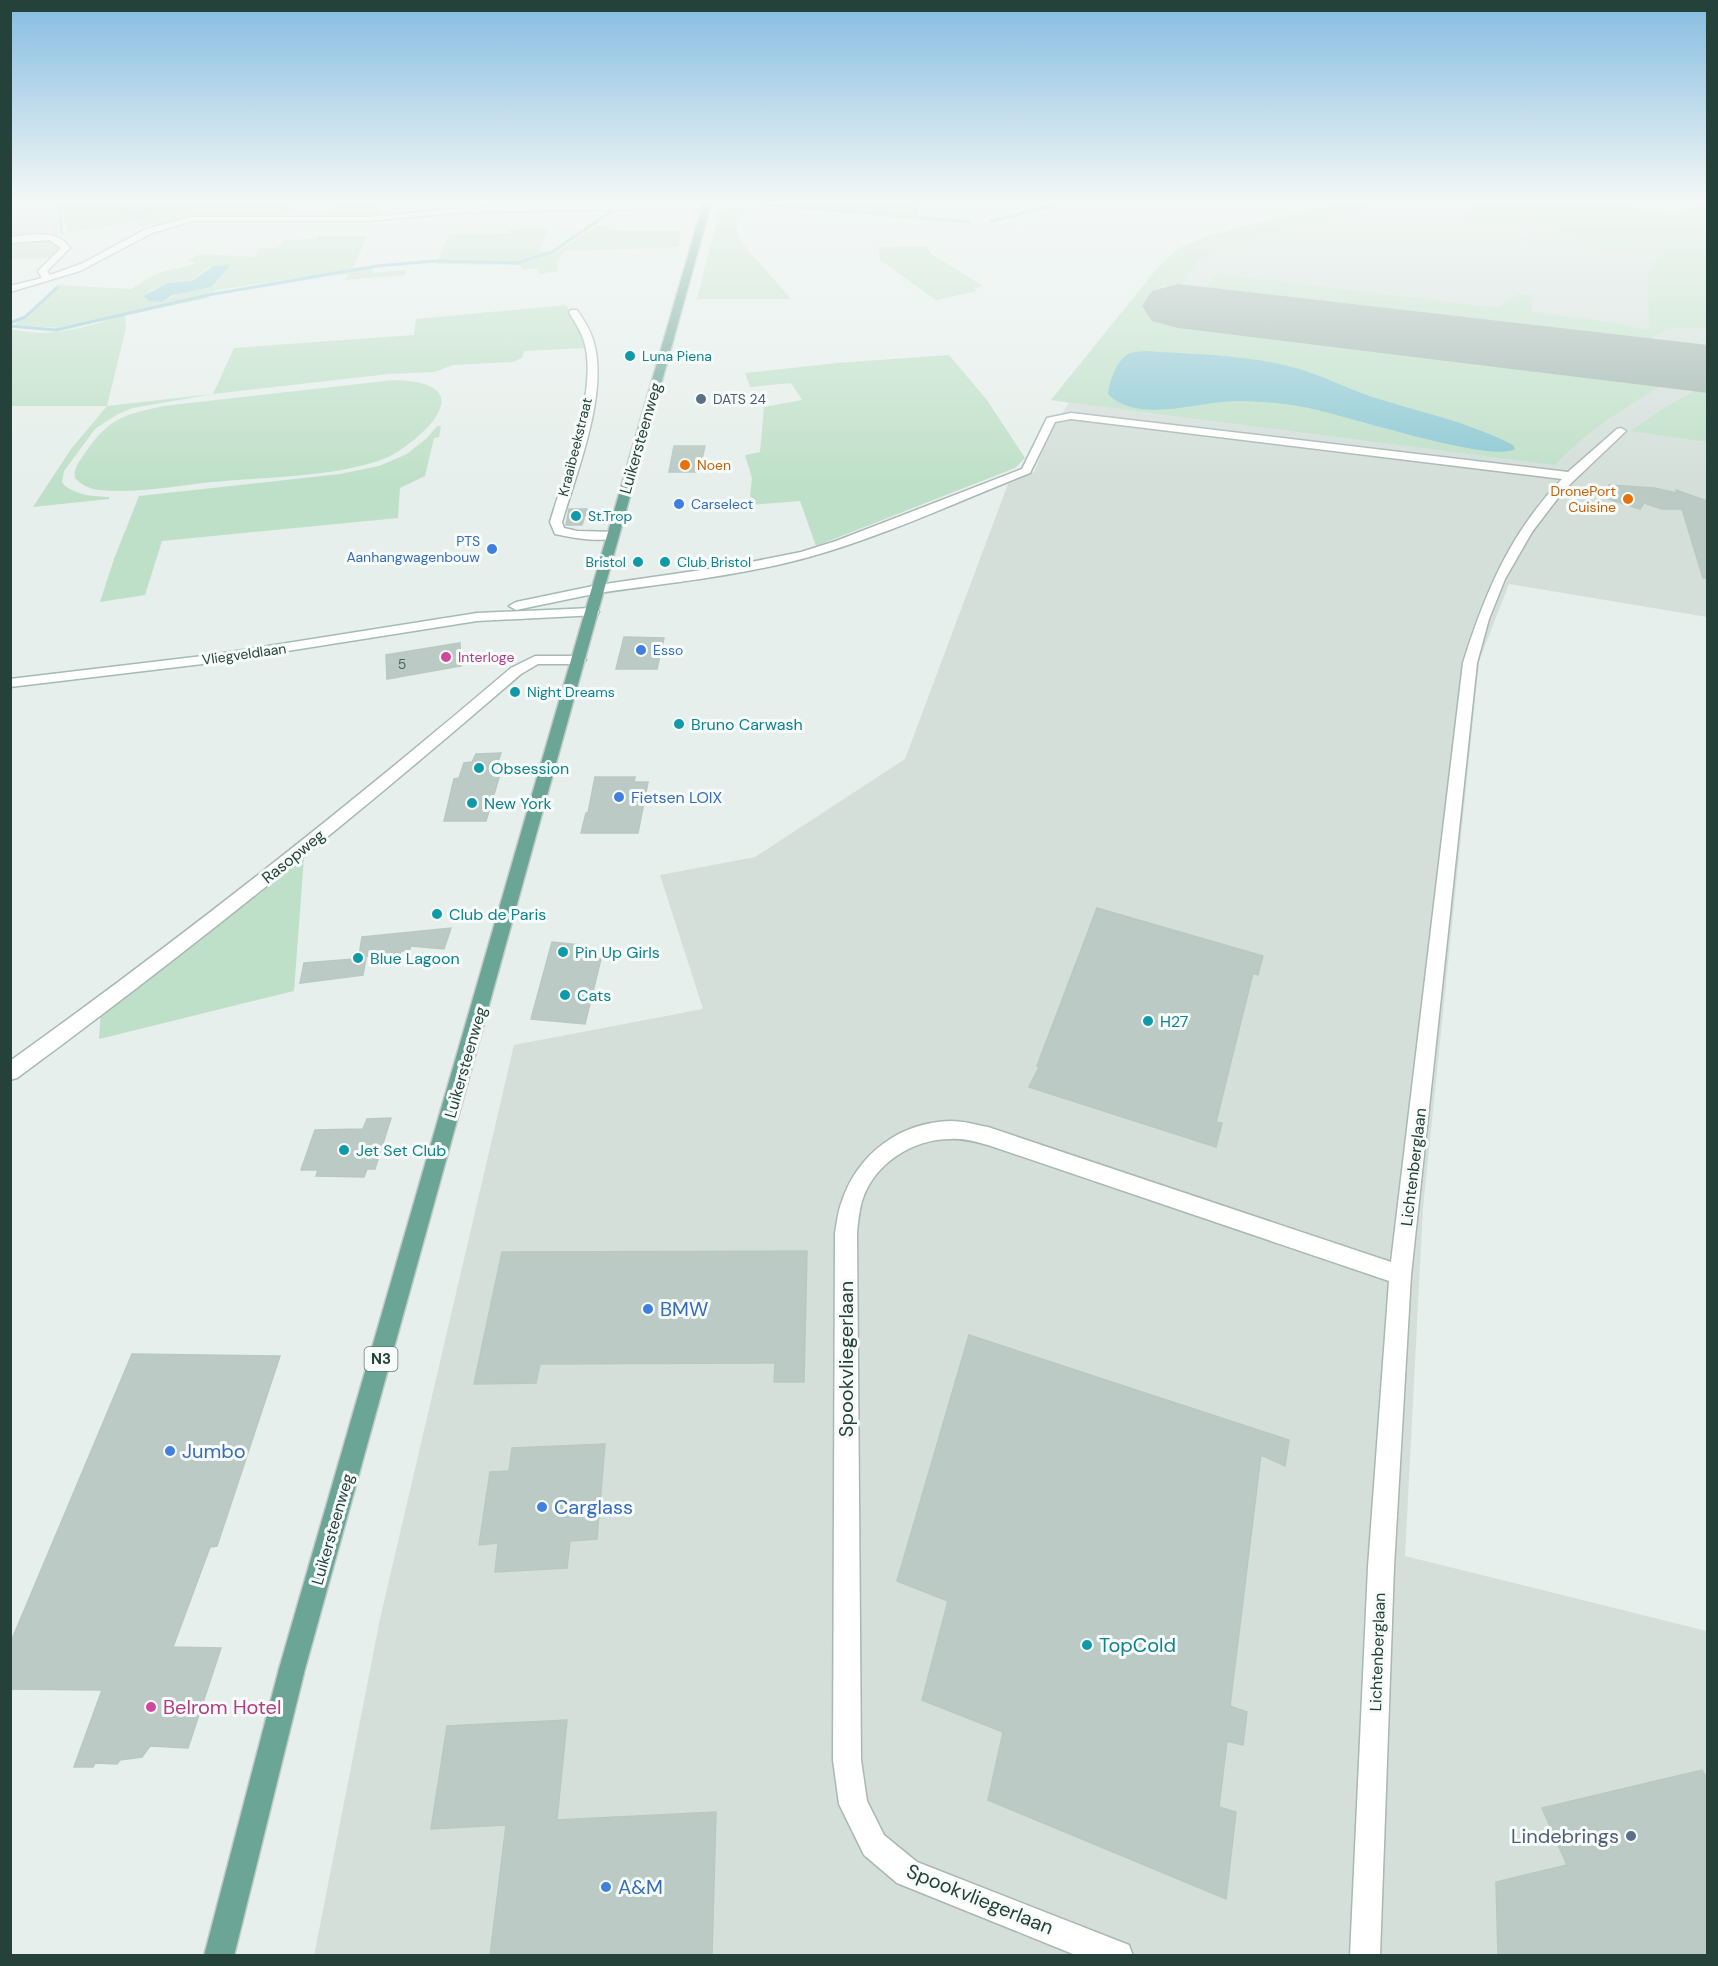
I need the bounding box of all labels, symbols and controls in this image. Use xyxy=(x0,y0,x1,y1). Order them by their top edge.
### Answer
place label: Luna Piena xyxy=(642,347,712,365)
marker: Luna Piena xyxy=(623,349,637,363)
street label: Luikersteenweg xyxy=(615,380,666,496)
place label: DATS 24 xyxy=(713,390,766,408)
marker: DATS 24 xyxy=(694,392,708,406)
street label: Kraaibeekstraat xyxy=(554,396,596,498)
place label: Noen xyxy=(697,456,731,474)
marker: Noen xyxy=(678,458,692,472)
place label: DronePort Cuisine xyxy=(1550,482,1616,516)
marker: DronePort Cuisine xyxy=(1621,492,1635,506)
place label: Carselect xyxy=(691,495,753,513)
marker: Carselect xyxy=(672,497,686,511)
place label: St.Trop xyxy=(588,507,633,525)
marker: St.Trop xyxy=(569,509,583,523)
place label: PTS Aanhangwagenbouw xyxy=(346,532,480,566)
marker: PTS Aanhangwagenbouw xyxy=(485,542,499,556)
place label: Bristol xyxy=(586,553,626,571)
place label: Club Bristol xyxy=(677,553,751,571)
marker: Bristol xyxy=(631,555,645,569)
marker: Club Bristol xyxy=(658,555,672,569)
street label: Vliegveldlaan xyxy=(201,639,287,669)
place label: Esso xyxy=(653,641,683,659)
marker: Esso xyxy=(634,643,648,657)
place label: Interloge xyxy=(458,648,514,666)
marker: Interloge xyxy=(439,650,453,664)
house number: 5 xyxy=(398,655,406,673)
place label: Night Dreams xyxy=(527,683,615,701)
marker: Night Dreams xyxy=(508,685,522,699)
place label: Bruno Carwash xyxy=(691,714,803,735)
marker: Bruno Carwash xyxy=(672,717,686,731)
place label: Obsession xyxy=(491,758,569,779)
marker: Obsession xyxy=(472,761,486,775)
place label: Fietsen LOIX xyxy=(631,787,723,808)
marker: Fietsen LOIX xyxy=(612,790,626,804)
place label: New York xyxy=(484,793,552,814)
marker: New York xyxy=(465,796,479,810)
street label: Rasopweg xyxy=(258,825,329,888)
place label: Club de Paris xyxy=(449,904,546,925)
marker: Club de Paris xyxy=(430,907,444,921)
place label: Pin Up Girls xyxy=(575,942,660,963)
marker: Pin Up Girls xyxy=(556,945,570,959)
place label: Blue Lagoon xyxy=(370,948,460,969)
marker: Blue Lagoon xyxy=(351,951,365,965)
place label: Cats xyxy=(577,985,611,1006)
marker: Cats xyxy=(558,988,572,1002)
street label: Luikersteenweg xyxy=(440,1004,491,1120)
place label: H27 xyxy=(1160,1011,1188,1032)
marker: H27 xyxy=(1141,1014,1155,1028)
street label: Lichtenberglaan xyxy=(1396,1107,1431,1227)
place label: Jet Set Club xyxy=(356,1140,446,1161)
marker: Jet Set Club xyxy=(337,1143,351,1157)
street label: Spookvliegerlaan xyxy=(833,1281,859,1437)
place label: BMW xyxy=(660,1296,708,1322)
marker: BMW xyxy=(641,1302,655,1316)
road number: N3 xyxy=(364,1347,398,1371)
place label: Jumbo xyxy=(182,1438,246,1464)
marker: Jumbo xyxy=(163,1444,177,1458)
street label: Luikersteenweg xyxy=(307,1471,358,1587)
place label: Carglass xyxy=(554,1494,633,1520)
marker: Carglass xyxy=(535,1500,549,1514)
street label: Lichtenberglaan xyxy=(1365,1592,1390,1712)
place label: TopCold xyxy=(1099,1632,1176,1658)
marker: TopCold xyxy=(1080,1638,1094,1652)
place label: Belrom Hotel xyxy=(163,1694,281,1720)
marker: Belrom Hotel xyxy=(144,1700,158,1714)
place label: Lindebrings xyxy=(1511,1823,1619,1849)
marker: Lindebrings xyxy=(1624,1829,1638,1843)
street label: Spookvliegerlaan xyxy=(903,1858,1057,1940)
place label: A&M xyxy=(618,1874,663,1900)
marker: A&M xyxy=(599,1880,613,1894)

